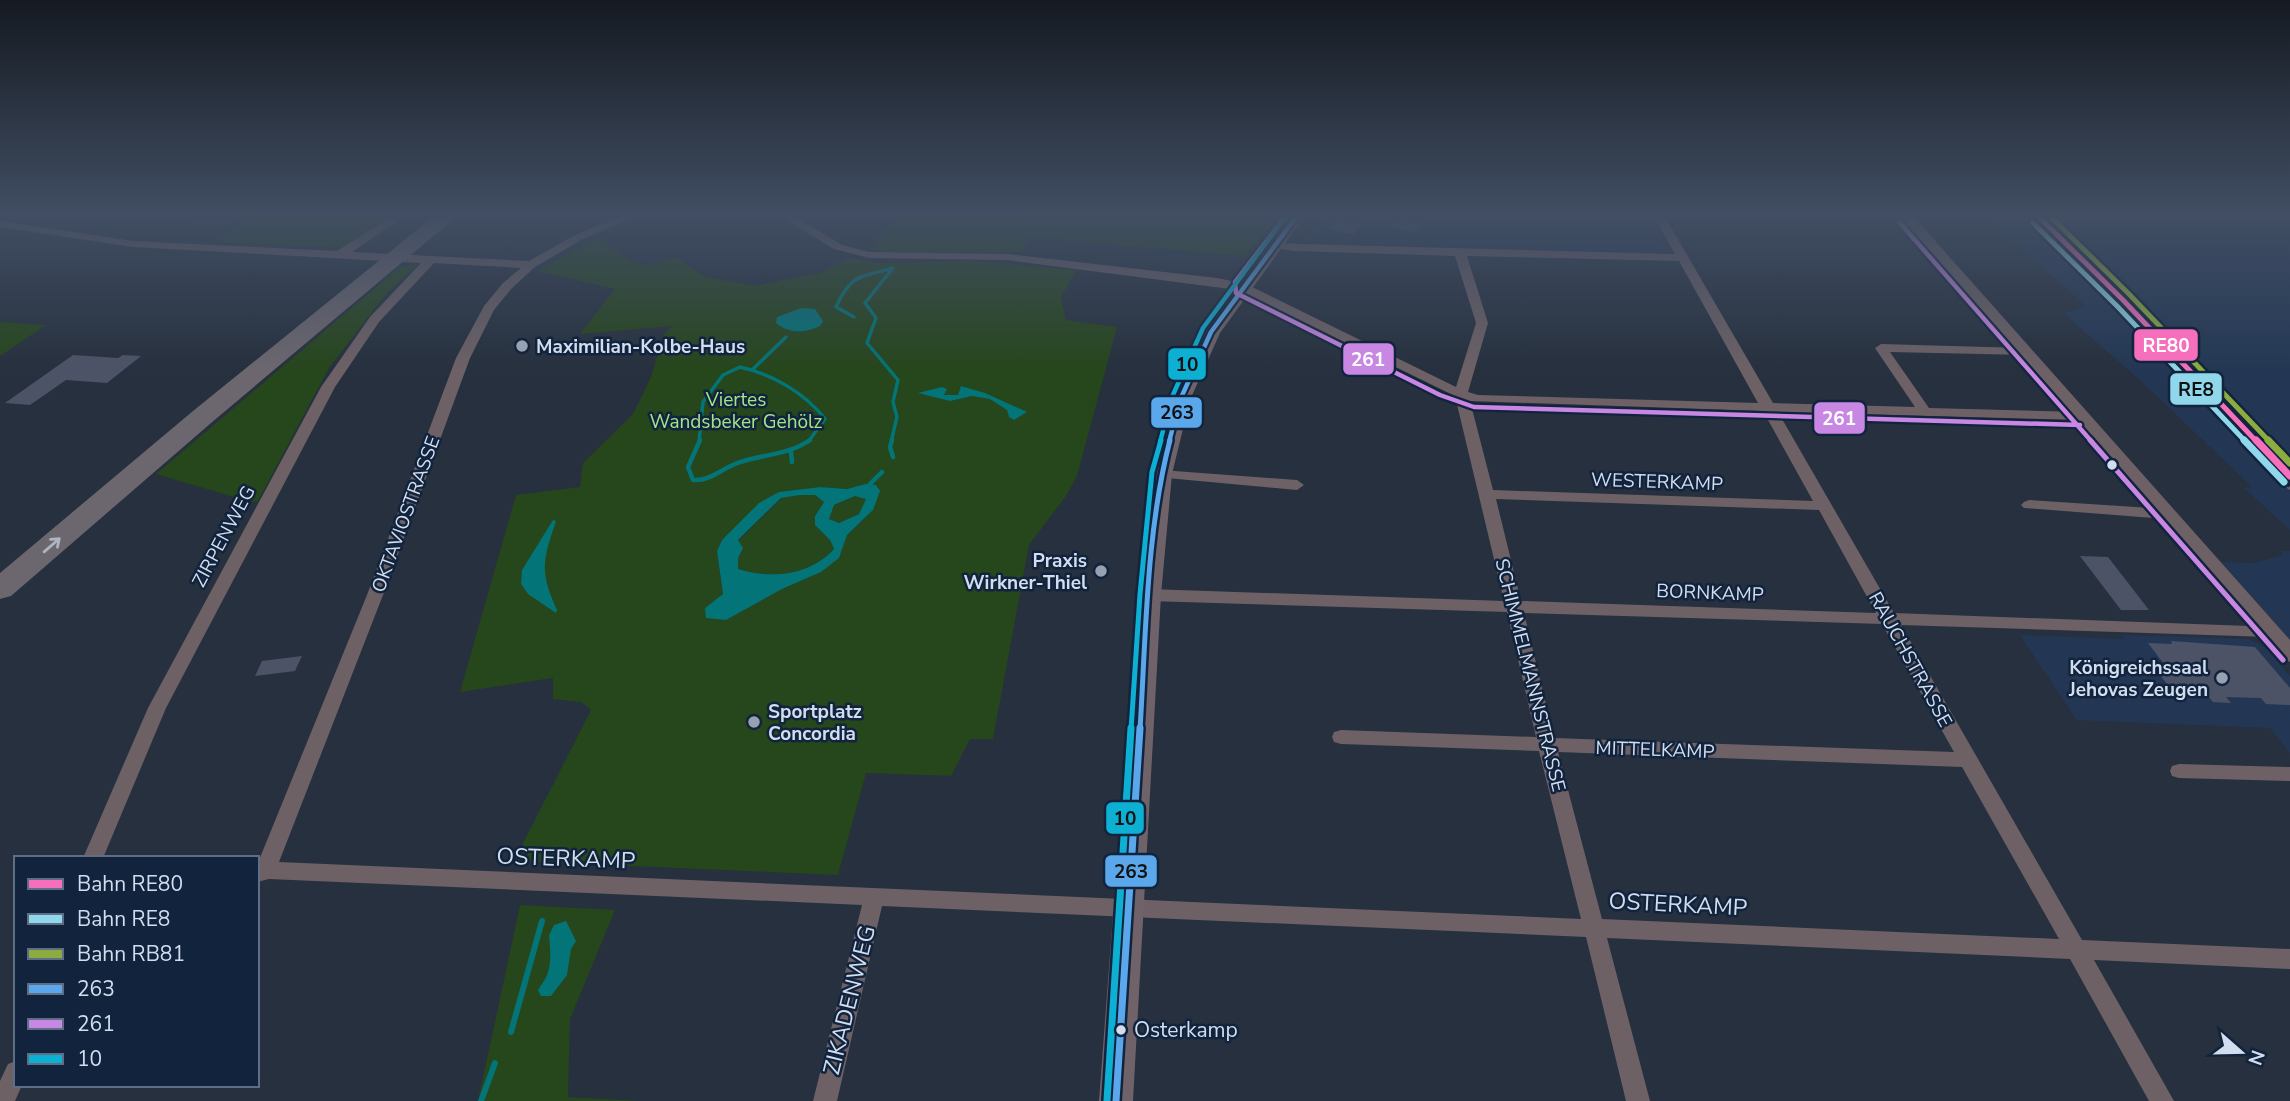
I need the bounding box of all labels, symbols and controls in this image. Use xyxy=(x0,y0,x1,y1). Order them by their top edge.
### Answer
line badge: RE80 xyxy=(2133,328,2199,362)
text: RE80 xyxy=(2142,333,2190,359)
place label: Maximilian-Kolbe-Haus xyxy=(536,334,745,360)
marker: Maximilian-Kolbe-Haus xyxy=(514,338,530,354)
line badge: 261 xyxy=(1342,342,1395,376)
line badge: 10 xyxy=(1167,347,1207,381)
text: 261 xyxy=(1351,347,1385,373)
text: 10 xyxy=(1176,352,1198,378)
line badge: RE8 xyxy=(2169,372,2223,406)
text: RE8 xyxy=(2178,377,2214,403)
park label: Viertes Wandsbeker Gehölz xyxy=(650,387,823,435)
line badge: 263 xyxy=(1150,396,1203,429)
text: 263 xyxy=(1160,400,1194,426)
line badge: 261 xyxy=(1813,401,1866,435)
text: 261 xyxy=(1822,406,1856,432)
street label: OKTAVIOSTRASSE xyxy=(366,433,446,596)
unlabelled marker xyxy=(2105,458,2119,472)
street label: WESTERKAMP xyxy=(1591,467,1723,497)
street label: ZIRPENWEG xyxy=(186,481,262,592)
one-way arrow xyxy=(43,537,61,553)
place label: Praxis Wirkner-Thiel xyxy=(963,548,1087,596)
street label: SCHIMMELMANNSTRASSE xyxy=(1488,556,1572,795)
marker: Praxis Wirkner-Thiel xyxy=(1093,563,1109,579)
street label: BORNKAMP xyxy=(1656,578,1764,608)
street label: RAUCHSTRASSE xyxy=(1862,587,1958,732)
place label: Königreichssaal Jehovas Zeugen xyxy=(2068,655,2208,703)
marker: Königreichssaal Jehovas Zeugen xyxy=(2214,670,2230,686)
place label: Sportplatz Concordia xyxy=(768,699,862,747)
marker: Sportplatz Concordia xyxy=(746,714,762,730)
street label: MITTELKAMP xyxy=(1595,735,1715,765)
line badge: 10 xyxy=(1105,801,1145,835)
text: 10 xyxy=(1114,806,1136,832)
street label: OSTERKAMP xyxy=(496,841,636,876)
line badge: 263 xyxy=(1104,854,1158,888)
legend xyxy=(14,856,259,1087)
text: 263 xyxy=(1114,859,1148,885)
text: Bahn RE80 xyxy=(77,870,183,898)
street label: OSTERKAMP xyxy=(1608,885,1748,924)
text: Bahn RE8 xyxy=(77,905,170,933)
street label: ZIKADENWEG xyxy=(816,922,883,1078)
text: Bahn RB81 xyxy=(77,940,185,968)
text: 263 xyxy=(77,975,115,1003)
text: 261 xyxy=(77,1010,115,1038)
place label: Osterkamp xyxy=(1134,1016,1238,1044)
north arrow xyxy=(2206,1017,2276,1087)
marker: Osterkamp xyxy=(1114,1023,1128,1037)
text: 10 xyxy=(77,1045,102,1073)
text: N xyxy=(2241,1046,2271,1069)

